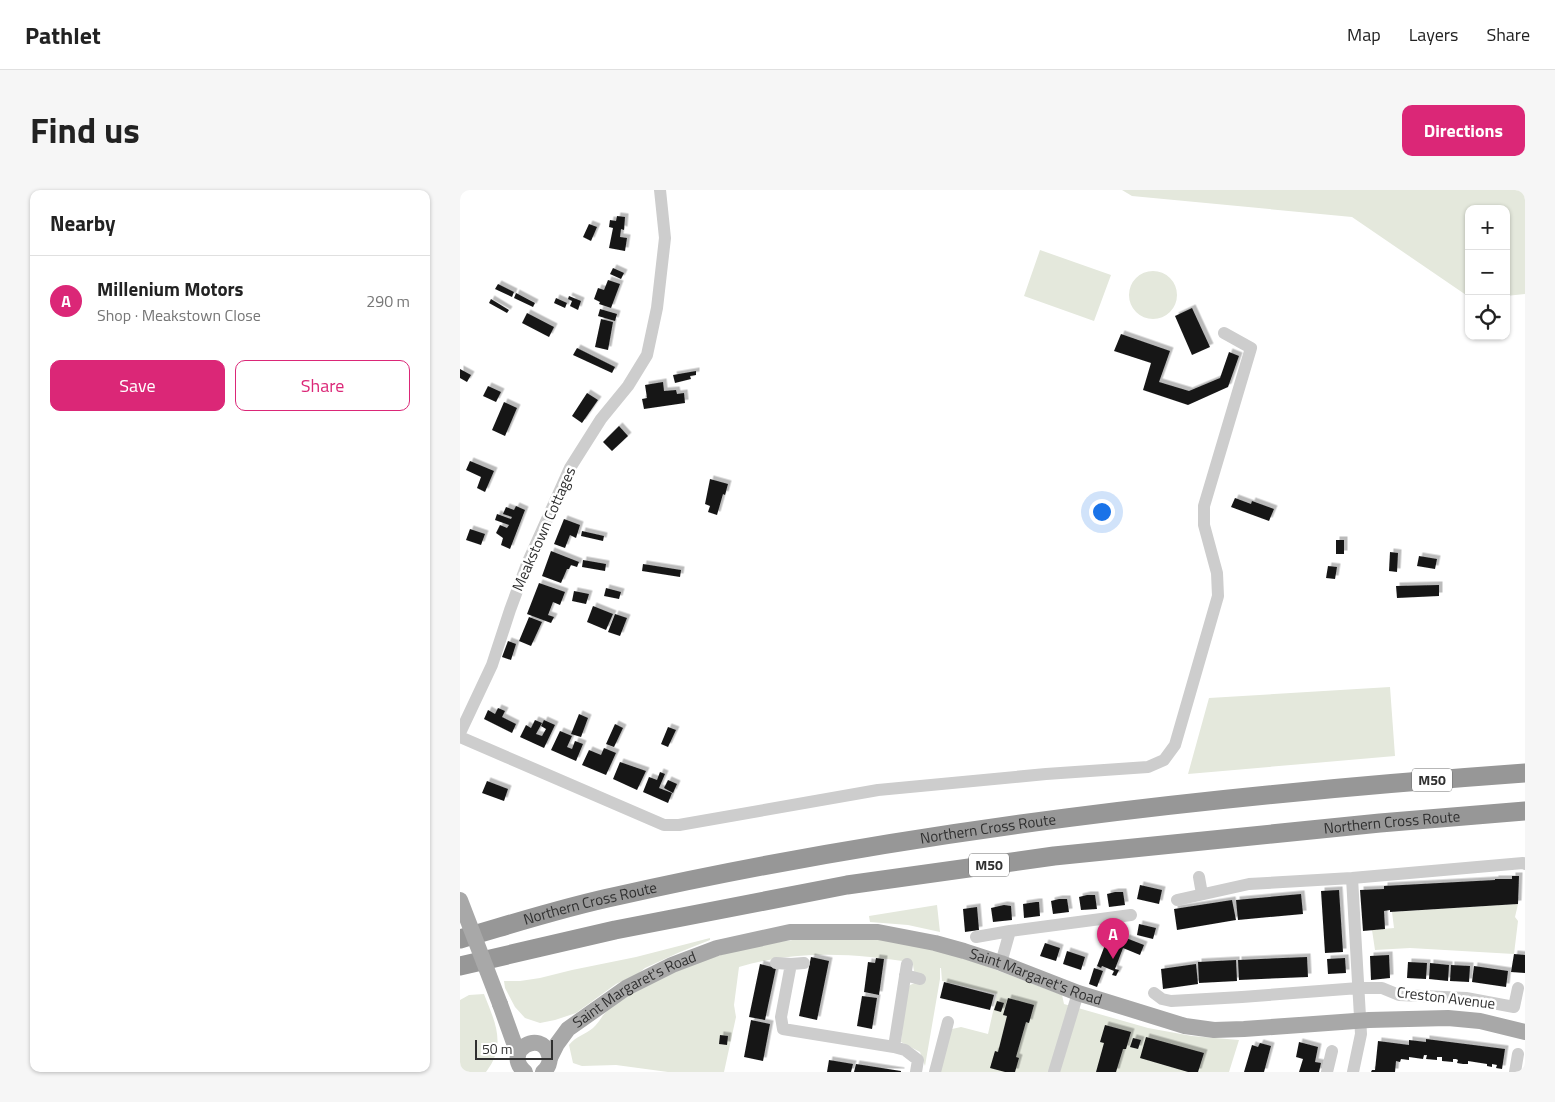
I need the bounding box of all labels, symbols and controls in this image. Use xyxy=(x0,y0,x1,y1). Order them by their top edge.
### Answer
text: Pathlet xyxy=(25,17,101,53)
text: Map xyxy=(1347,21,1381,48)
text: Layers xyxy=(1409,21,1458,48)
text: Share xyxy=(1486,21,1530,48)
text: Find us xyxy=(30,103,140,157)
button: Directions xyxy=(1402,105,1525,156)
map controls xyxy=(1465,205,1510,340)
button: + xyxy=(1465,205,1510,250)
text: Nearby xyxy=(50,207,115,239)
button: − xyxy=(1465,250,1510,295)
text: Millenium Motors xyxy=(97,274,244,303)
text: A xyxy=(61,289,71,313)
text: 290 m xyxy=(366,289,410,313)
button: locate xyxy=(1465,295,1510,340)
text: Shop · Meakstown Close xyxy=(97,303,261,327)
button: Save xyxy=(50,360,225,411)
button: Share xyxy=(235,360,410,411)
street label: Meakstown Cottages xyxy=(506,463,581,595)
your location xyxy=(1089,499,1115,525)
road number: M50 xyxy=(1412,768,1452,792)
street label: Northern Cross Route xyxy=(1322,804,1461,840)
street label: Northern Cross Route xyxy=(918,807,1057,850)
road number: M50 xyxy=(969,854,1009,876)
street label: Northern Cross Route xyxy=(520,876,659,931)
pin: A xyxy=(1097,918,1129,959)
street label: Saint Margaret's Road xyxy=(967,942,1105,1011)
street label: Saint Margaret's Road xyxy=(568,945,699,1033)
street label: Creston Avenue xyxy=(1395,980,1497,1015)
scale bar xyxy=(475,1037,552,1060)
text: 50 m xyxy=(482,1038,512,1059)

